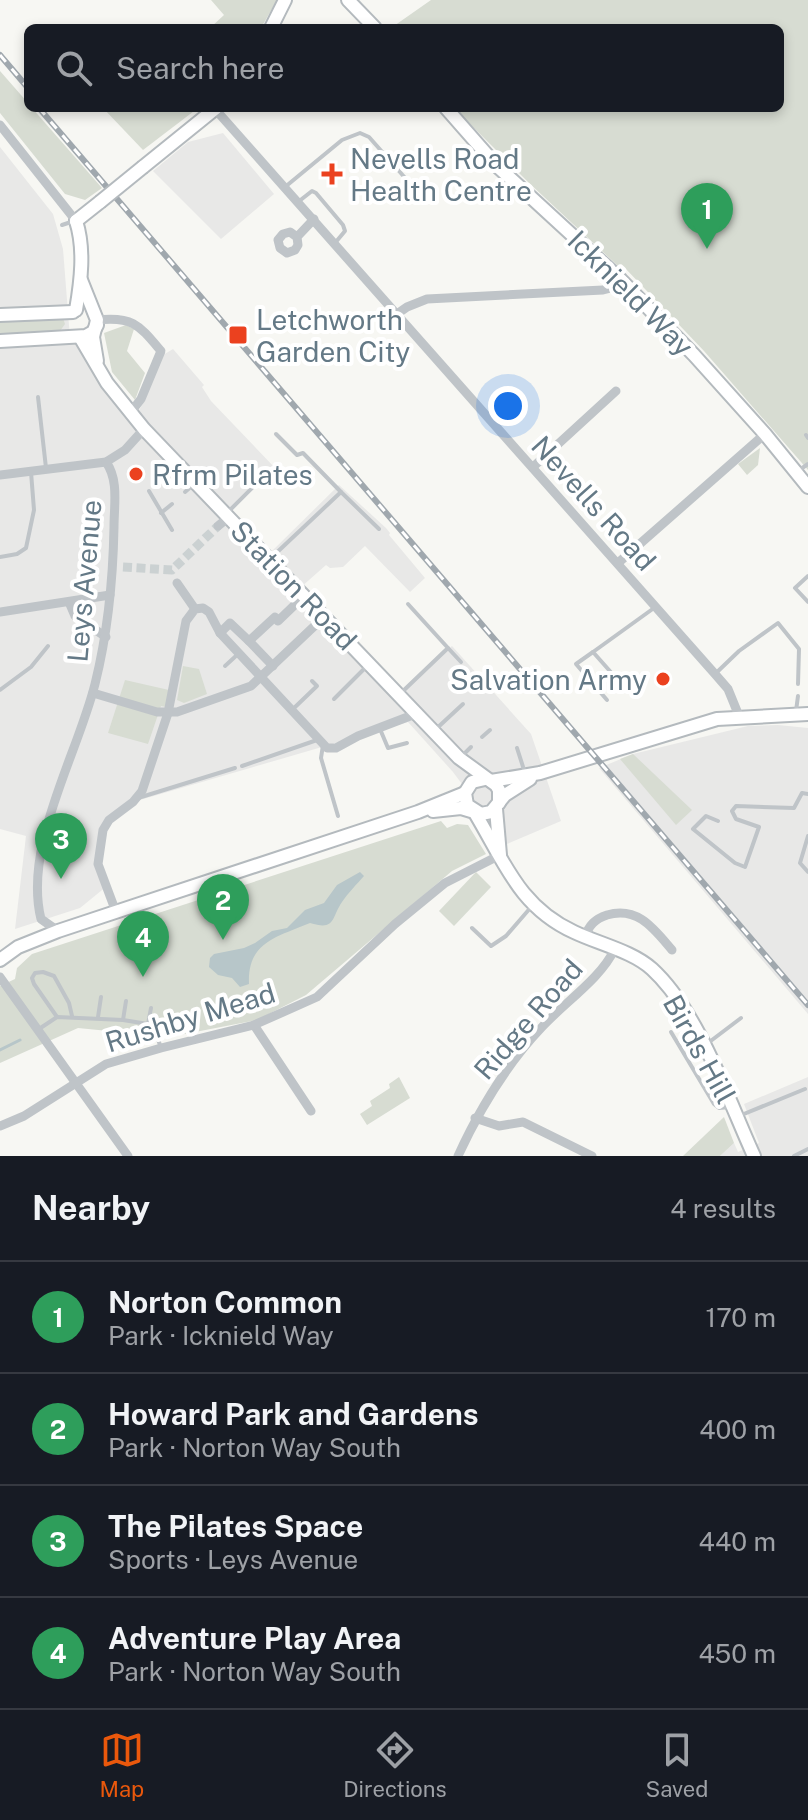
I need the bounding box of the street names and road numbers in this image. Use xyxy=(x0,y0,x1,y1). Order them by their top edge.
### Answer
street label: Icknield Way xyxy=(562,224,701,363)
street label: Nevells Road xyxy=(525,429,663,577)
street label: Leys Avenue xyxy=(60,498,108,664)
street label: Station Road xyxy=(224,514,364,656)
street label: Ridge Road xyxy=(467,952,589,1086)
street label: Rushby Mead xyxy=(101,976,279,1058)
street label: Birds Hill xyxy=(657,989,743,1109)

